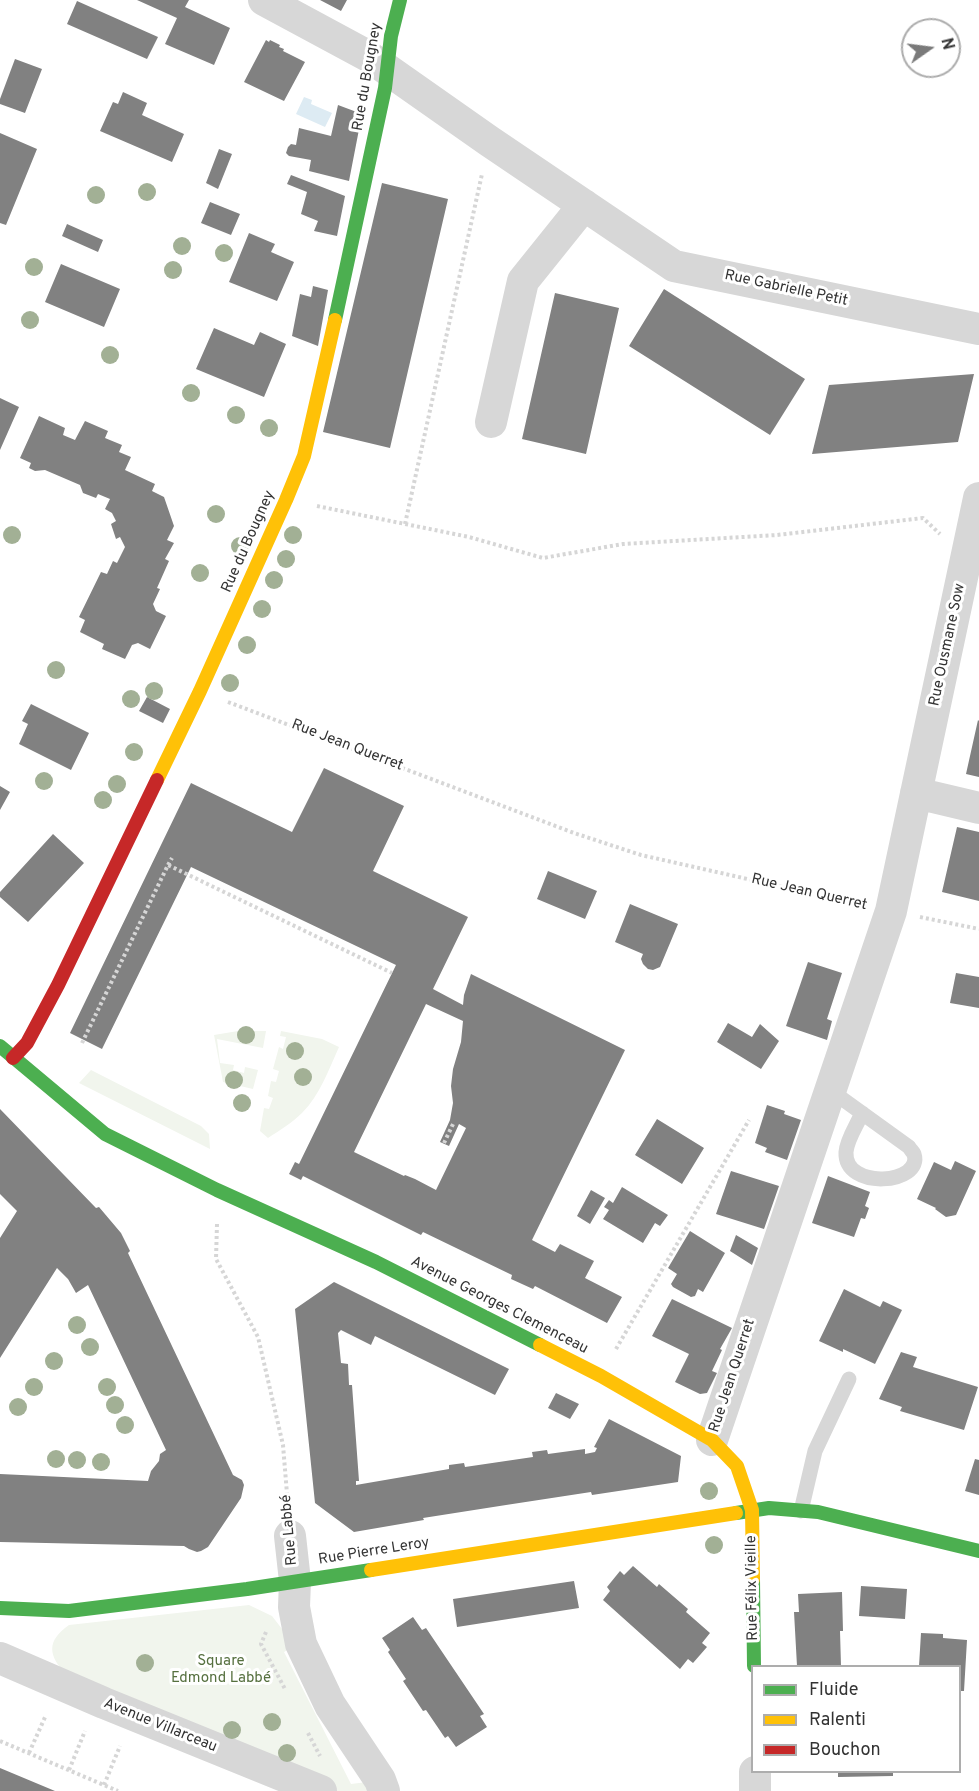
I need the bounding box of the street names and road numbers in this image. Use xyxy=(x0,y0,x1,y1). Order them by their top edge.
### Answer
street label: Rue du Bougney xyxy=(350,21,386,133)
street label: Rue Gabrielle Petit xyxy=(723,267,849,311)
street label: Rue du Bougney xyxy=(218,488,280,596)
street label: Rue Ousmane Sow xyxy=(926,582,970,708)
street label: Rue Jean Querret xyxy=(289,716,405,776)
street label: Rue Jean Querret xyxy=(749,871,869,915)
street label: Avenue Georges Clemenceau xyxy=(407,1253,591,1359)
street label: Rue Jean Querret xyxy=(706,1317,760,1435)
street label: Rue Labbé xyxy=(278,1494,302,1566)
street label: Rue Pierre Leroy xyxy=(317,1534,431,1570)
street label: Rue Félix Vieille xyxy=(743,1535,763,1641)
street label: Avenue Villarceau xyxy=(101,1695,219,1757)

